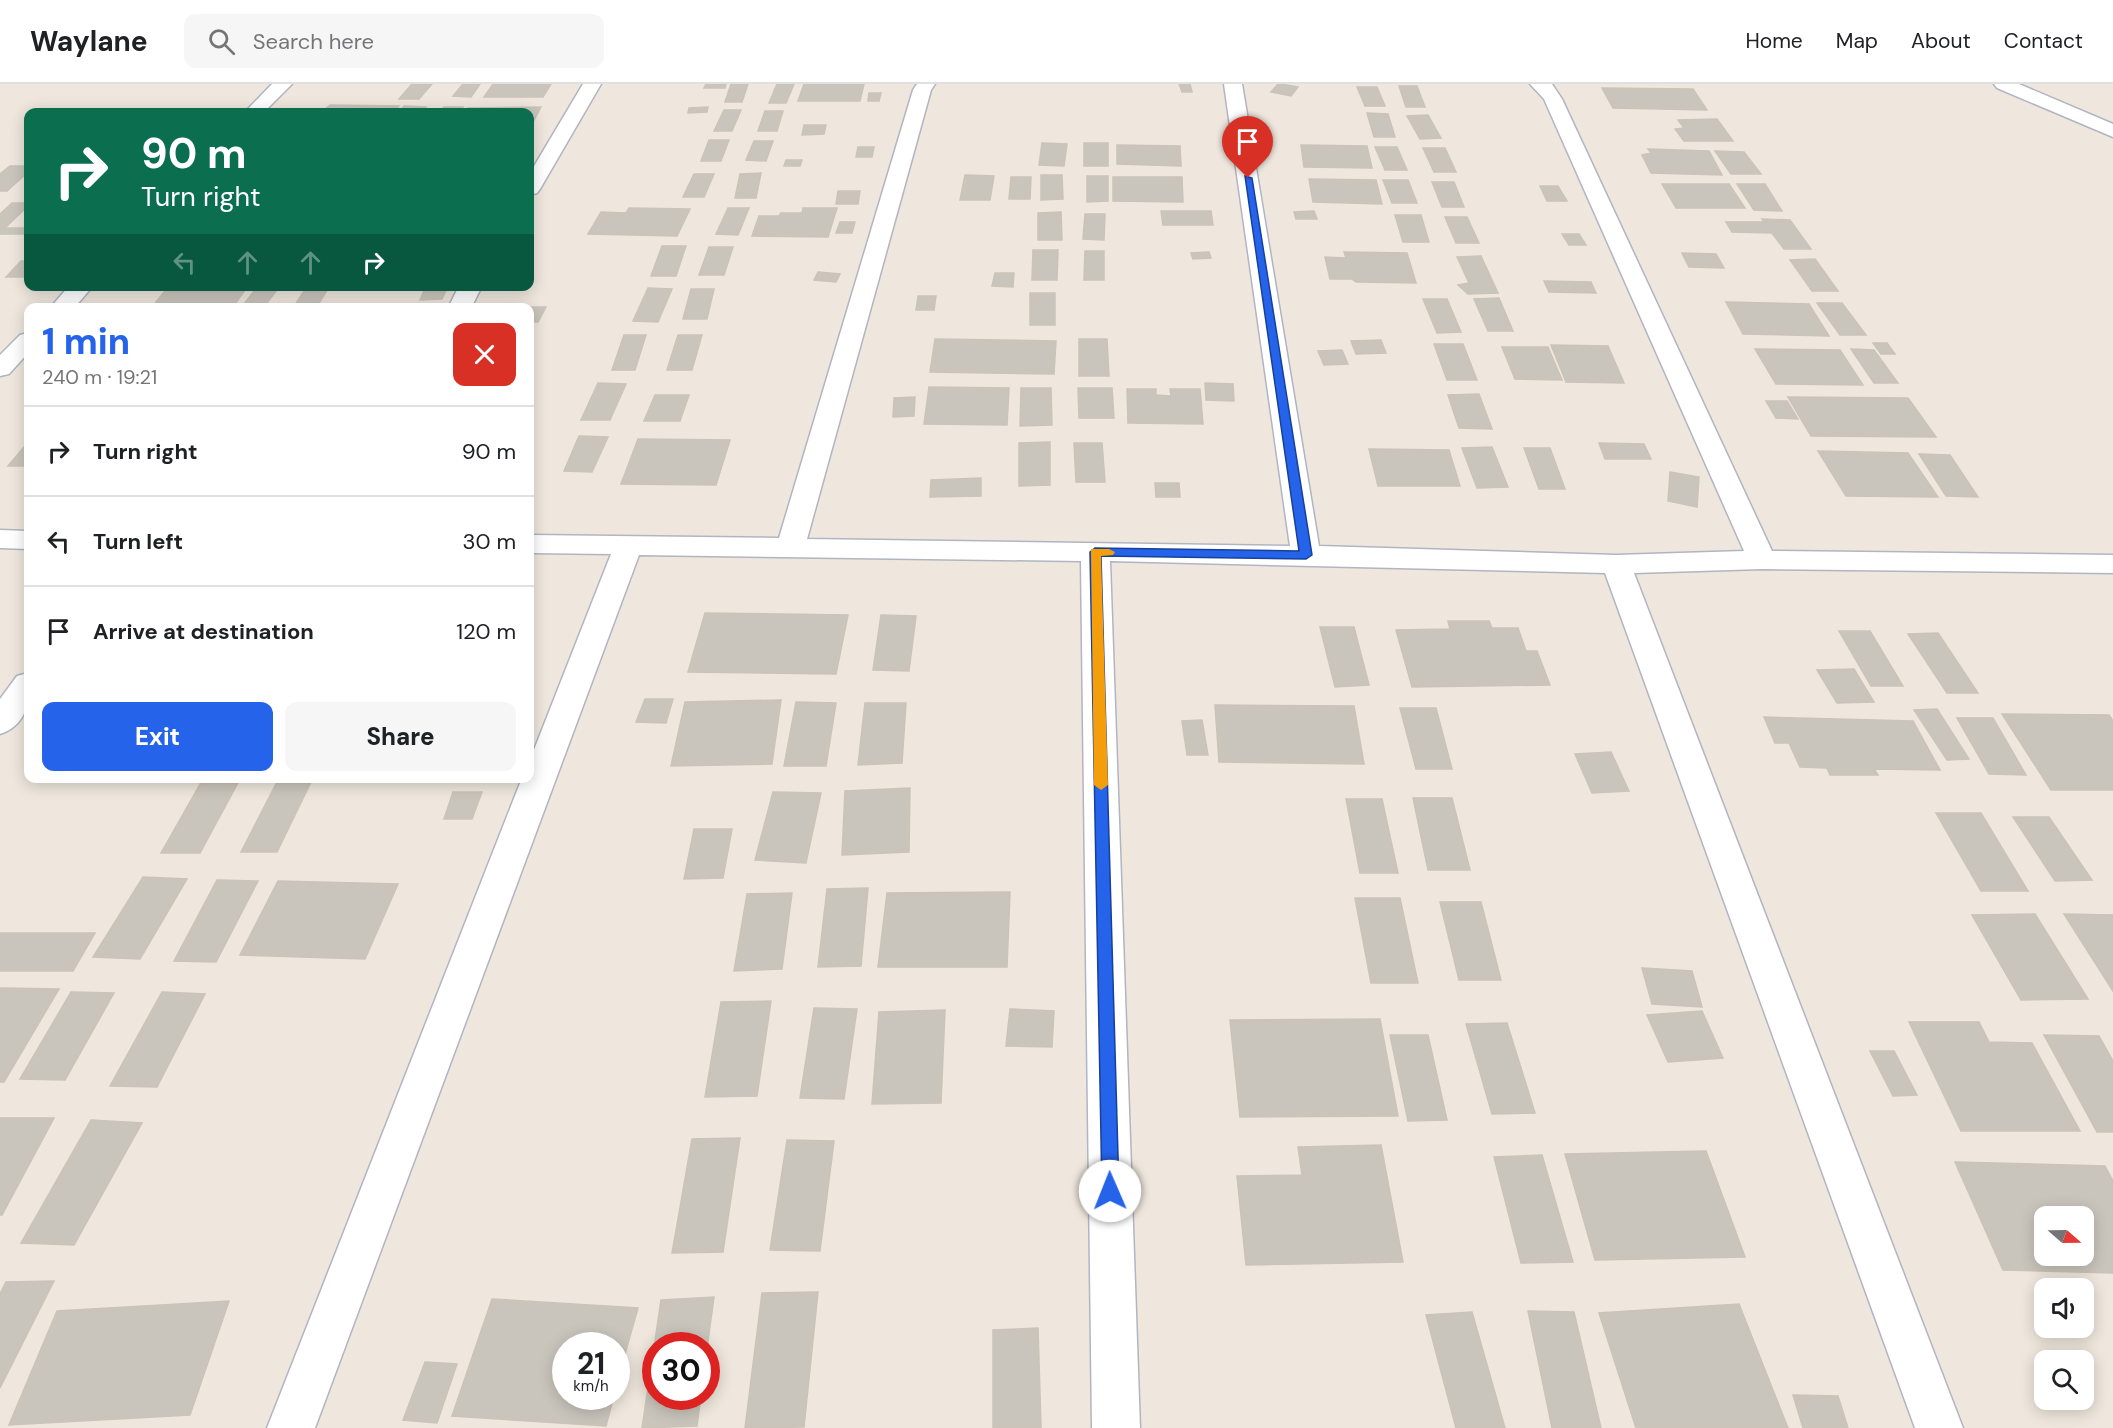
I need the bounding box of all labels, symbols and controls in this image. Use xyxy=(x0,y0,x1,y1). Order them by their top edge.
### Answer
search box xyxy=(184,14,604,68)
text: Waylane xyxy=(30,23,148,60)
icon: search xyxy=(205,25,238,58)
text: Search here xyxy=(253,27,374,56)
text: Home xyxy=(1745,27,1803,55)
text: Map xyxy=(1836,27,1878,55)
text: About xyxy=(1911,27,1971,55)
text: Contact xyxy=(2004,27,2083,55)
pin xyxy=(1222,116,1273,178)
icon: arrive xyxy=(1231,125,1264,158)
text: 90 m xyxy=(141,126,247,181)
icon: right xyxy=(42,132,120,210)
text: Turn right xyxy=(141,179,261,214)
icon: left xyxy=(168,246,201,279)
icon: ahead xyxy=(231,246,264,279)
icon: ahead xyxy=(294,246,327,279)
icon: right xyxy=(357,246,390,279)
text: 1 min xyxy=(42,318,130,365)
button: close xyxy=(453,323,516,386)
text: 240 m · 19:21 xyxy=(42,364,157,390)
icon: right xyxy=(42,435,75,468)
text: Turn right xyxy=(93,437,198,466)
text: 90 m xyxy=(462,437,516,466)
icon: left xyxy=(42,525,75,558)
text: Turn left xyxy=(93,527,183,556)
text: 30 m xyxy=(462,527,516,556)
icon: arrive xyxy=(42,615,75,648)
text: Arrive at destination xyxy=(93,617,314,646)
text: 120 m xyxy=(456,617,516,646)
button: Exit xyxy=(42,702,273,771)
button: Share xyxy=(285,702,516,771)
position arrow xyxy=(1078,1159,1142,1223)
north arrow xyxy=(2034,1206,2094,1266)
map controls xyxy=(2034,1206,2094,1410)
button: sound xyxy=(2034,1278,2094,1338)
speed limit sign: 30 xyxy=(642,1332,720,1410)
text: 21 xyxy=(577,1344,605,1383)
button: search xyxy=(2034,1350,2094,1410)
text: km/h xyxy=(573,1376,609,1396)

